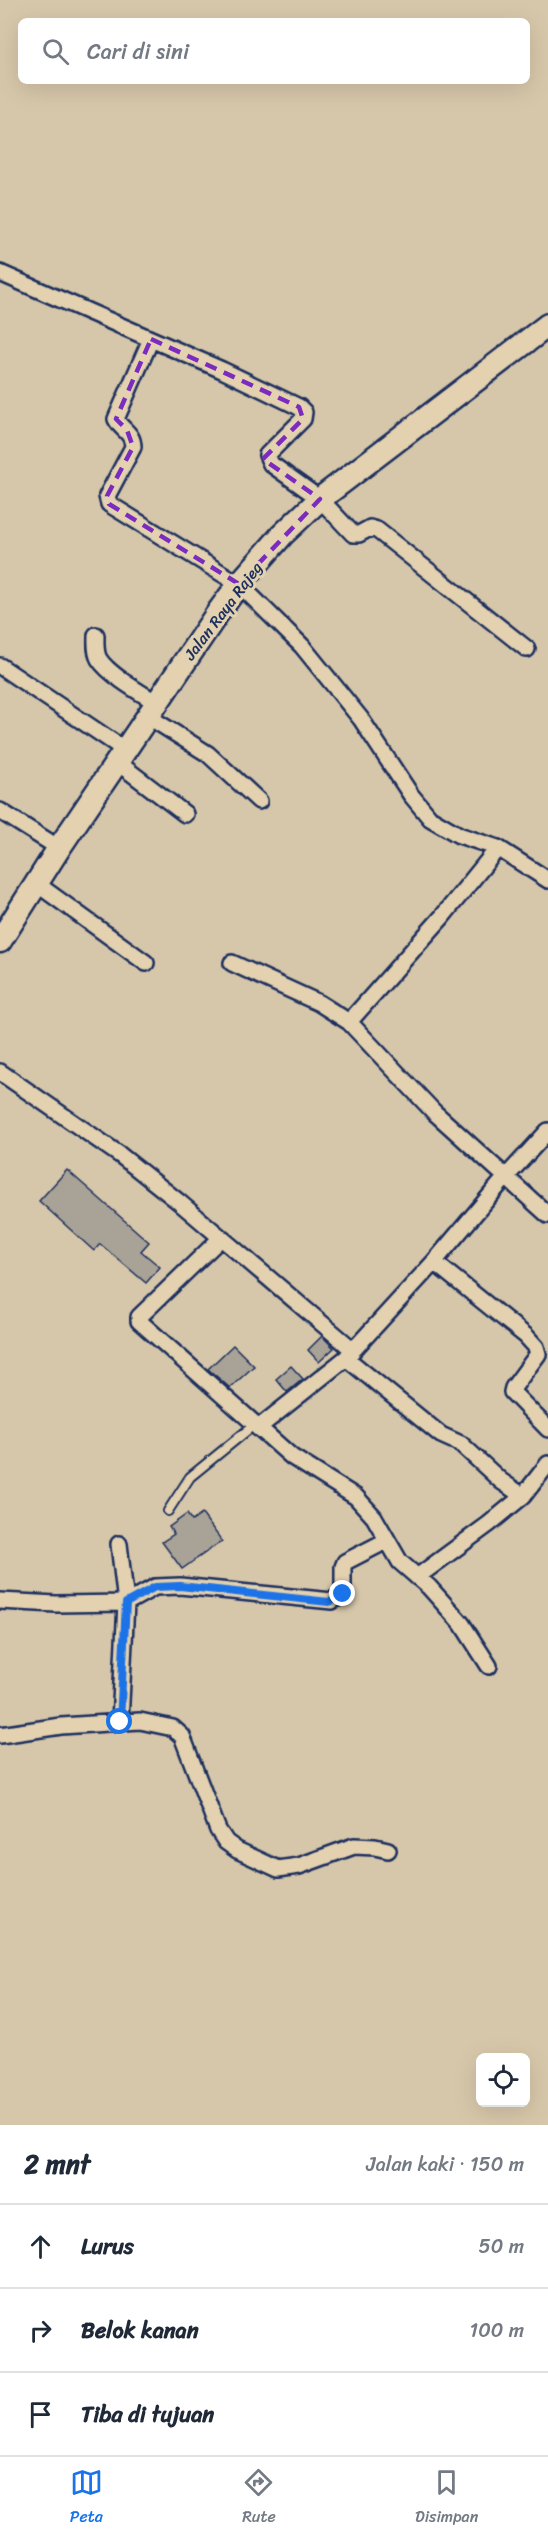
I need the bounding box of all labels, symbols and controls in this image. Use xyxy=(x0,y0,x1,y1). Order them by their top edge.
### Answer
search box xyxy=(18,18,530,84)
text: Cari di sini xyxy=(87,32,189,71)
icon: search xyxy=(39,35,72,68)
street label: Jalan Raya Rajeg xyxy=(175,555,270,667)
route end xyxy=(329,1580,355,1606)
route start xyxy=(106,1708,132,1734)
map controls xyxy=(476,2053,530,2107)
button: locate xyxy=(476,2053,530,2107)
text: 2 mnt xyxy=(24,2141,90,2187)
text: Jalan kaki · 150 m xyxy=(366,2147,524,2182)
text: Lurus xyxy=(81,2227,134,2266)
text: 50 m xyxy=(479,2229,524,2264)
icon: ahead xyxy=(24,2230,57,2263)
text: Belok kanan xyxy=(81,2311,199,2350)
text: 100 m xyxy=(470,2313,524,2348)
icon: right xyxy=(24,2314,57,2347)
text: Tiba di tujuan xyxy=(81,2395,214,2434)
icon: arrive xyxy=(24,2398,57,2431)
tab: Peta xyxy=(70,2466,103,2531)
tab: Rute xyxy=(242,2466,276,2531)
tab: Disimpan xyxy=(415,2466,478,2531)

